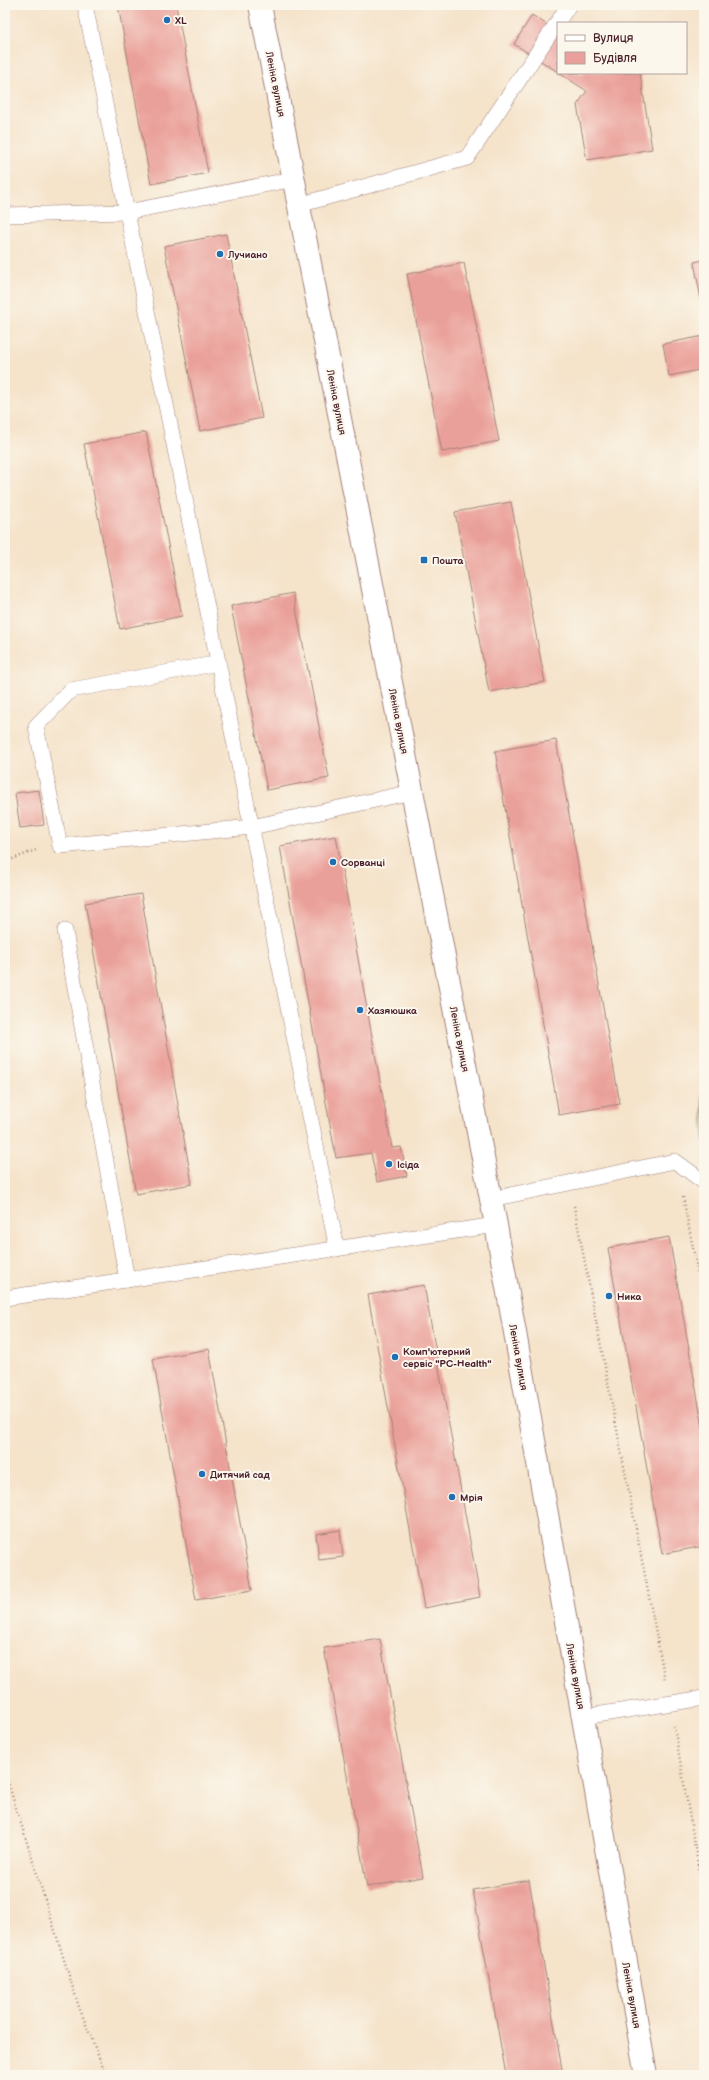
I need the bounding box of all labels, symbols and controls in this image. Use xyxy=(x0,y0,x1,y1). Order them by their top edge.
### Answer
marker: XL xyxy=(162,15,172,25)
place label: XL xyxy=(175,15,187,27)
legend xyxy=(557,22,687,74)
text: Вулиця xyxy=(593,31,634,46)
street label: Леніна вулиця xyxy=(263,49,287,119)
text: Будівля xyxy=(593,51,637,66)
marker: Лучиано xyxy=(215,249,225,259)
place label: Лучиано xyxy=(227,249,268,261)
street label: Леніна вулиця xyxy=(324,367,348,437)
marker: Пошта xyxy=(419,555,429,565)
place label: Пошта xyxy=(432,555,464,567)
street label: Леніна вулиця xyxy=(386,686,410,756)
marker: Сорванці xyxy=(328,857,338,867)
place label: Сорванці xyxy=(341,857,385,869)
street label: Леніна вулиця xyxy=(447,1004,471,1074)
marker: Хазяюшка xyxy=(355,1005,365,1015)
place label: Хазяюшка xyxy=(367,1005,417,1017)
marker: Ісіда xyxy=(384,1159,394,1169)
place label: Ісіда xyxy=(397,1159,419,1171)
marker: Ника xyxy=(604,1291,614,1301)
place label: Ника xyxy=(617,1291,642,1303)
street label: Леніна вулиця xyxy=(506,1322,530,1392)
place label: Комп'ютерний сервіс "PC-Health" xyxy=(403,1346,492,1370)
marker: Комп'ютерний сервіс "PC-Health" xyxy=(390,1352,400,1362)
marker: Дитячий сад xyxy=(197,1469,207,1479)
place label: Дитячий сад xyxy=(210,1469,270,1481)
marker: Мрія xyxy=(447,1492,457,1502)
place label: Мрія xyxy=(460,1492,483,1504)
street label: Леніна вулиця xyxy=(563,1641,587,1711)
street label: Леніна вулиця xyxy=(619,1960,643,2030)

